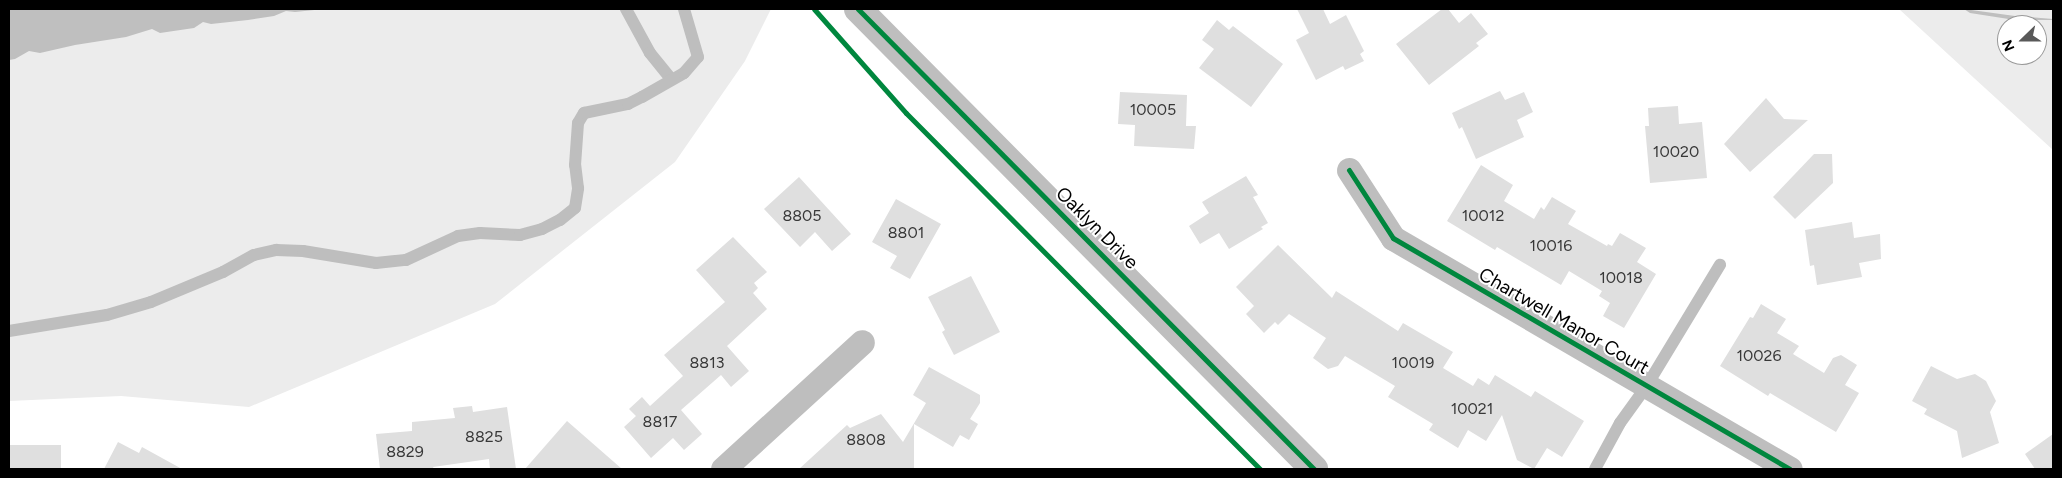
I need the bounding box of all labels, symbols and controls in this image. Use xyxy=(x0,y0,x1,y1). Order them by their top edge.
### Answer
north arrow xyxy=(1997,15,2047,65)
text: N xyxy=(1999,37,2018,54)
house number: 10005 xyxy=(1130,100,1176,120)
house number: 10020 xyxy=(1653,142,1699,162)
street label: Oaklyn Drive xyxy=(1051,182,1143,274)
house number: 8805 xyxy=(782,206,822,226)
house number: 10012 xyxy=(1462,206,1504,226)
house number: 8801 xyxy=(888,223,924,243)
house number: 10016 xyxy=(1530,236,1572,256)
street label: Chartwell Manor Court xyxy=(1475,263,1653,379)
house number: 10018 xyxy=(1599,268,1643,288)
house number: 10026 xyxy=(1736,346,1782,366)
house number: 8813 xyxy=(690,353,724,373)
house number: 10019 xyxy=(1392,353,1434,373)
house number: 10021 xyxy=(1451,399,1493,419)
house number: 8817 xyxy=(643,412,677,432)
house number: 8825 xyxy=(465,427,503,447)
house number: 8808 xyxy=(846,430,886,450)
house number: 8829 xyxy=(386,442,424,462)

